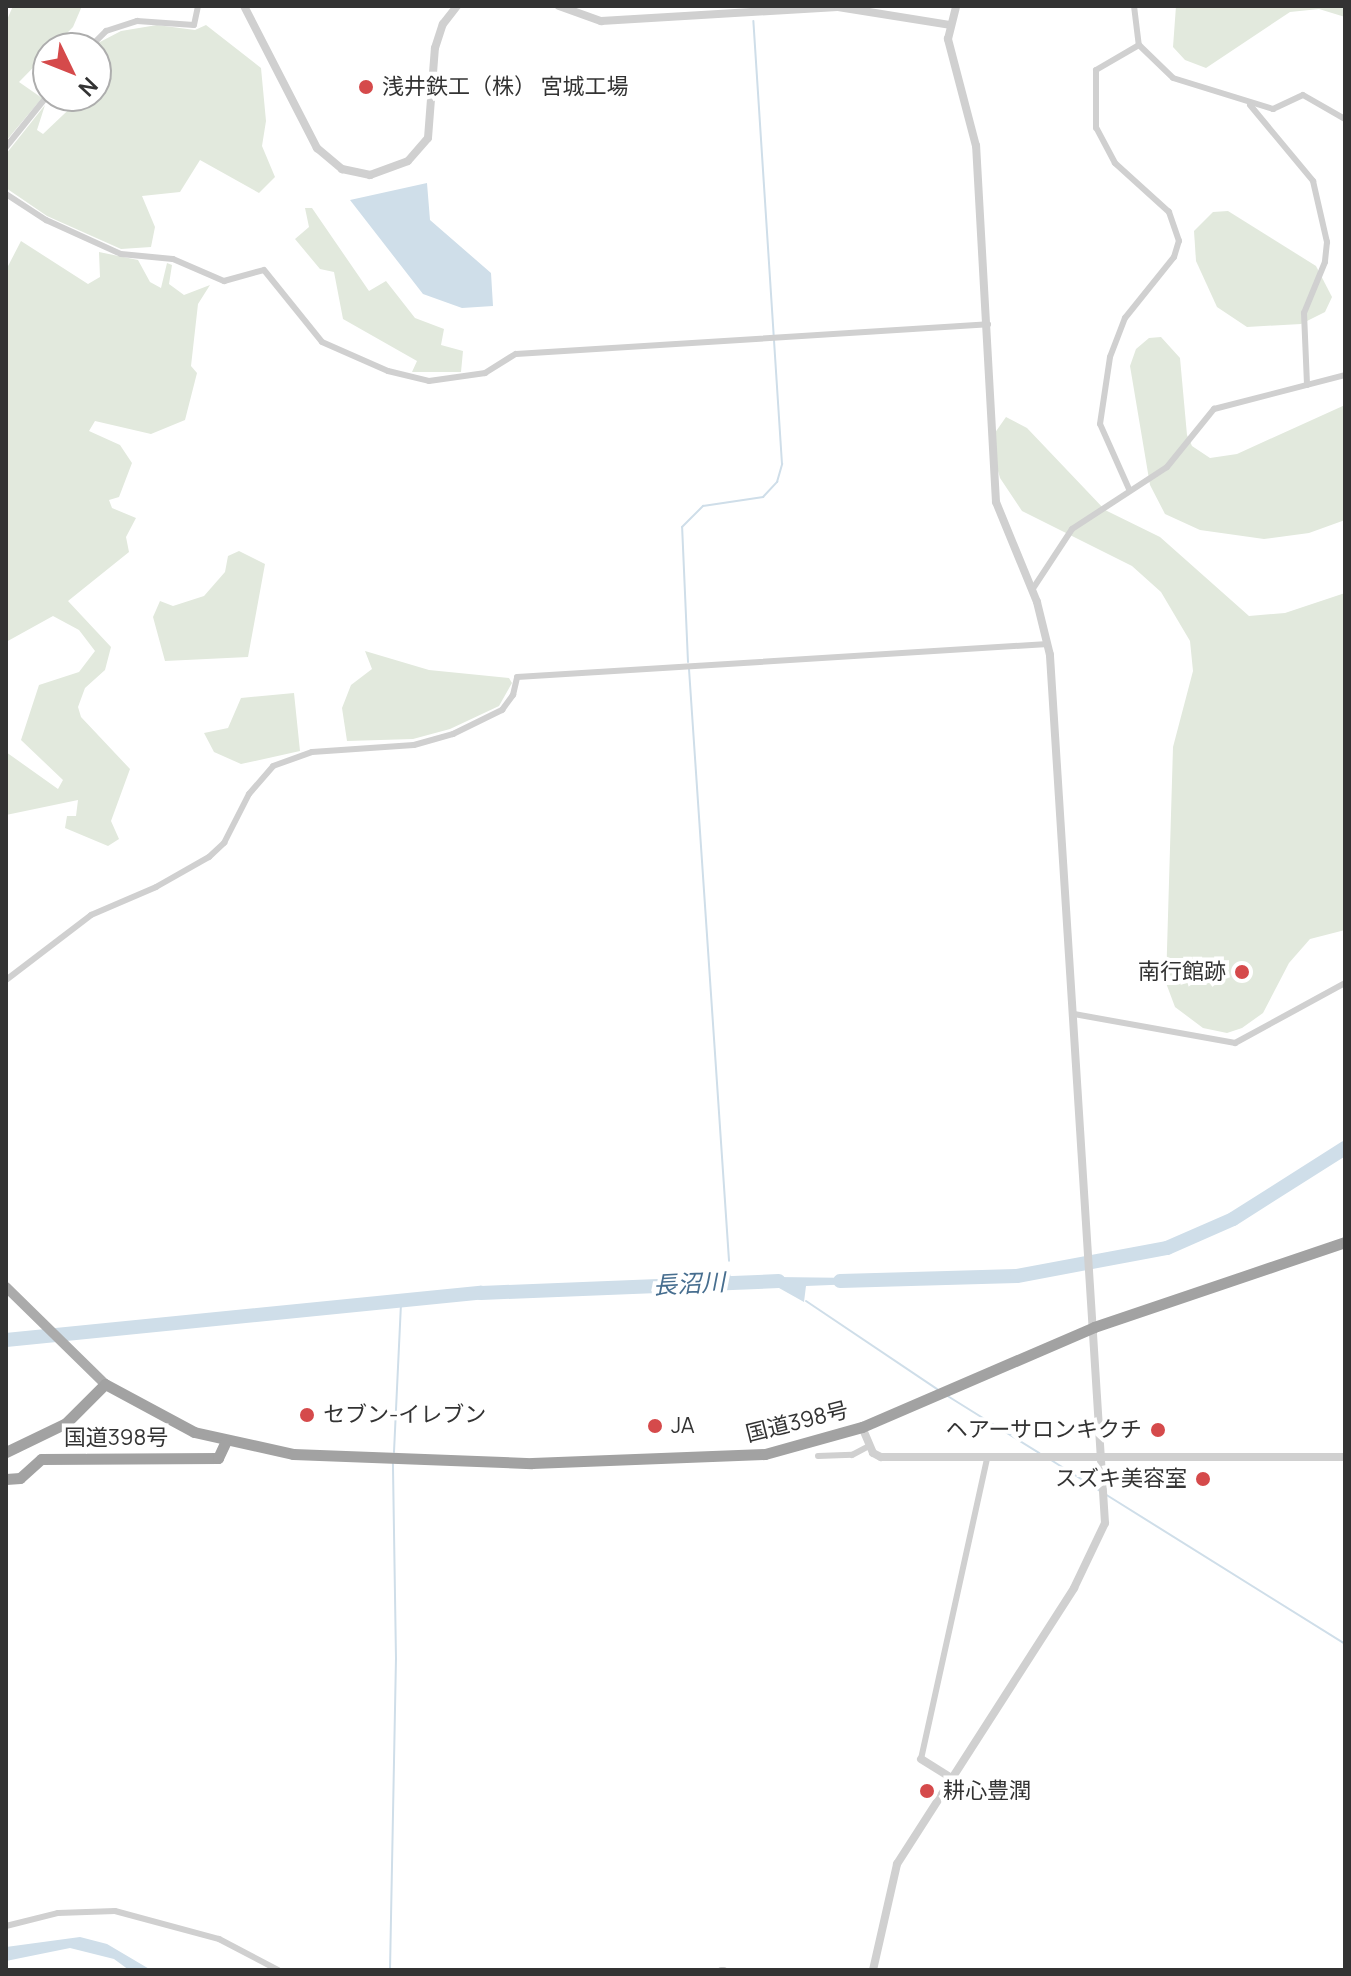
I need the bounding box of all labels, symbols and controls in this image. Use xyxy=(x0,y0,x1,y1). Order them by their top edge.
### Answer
north arrow xyxy=(32,32,112,112)
text: N xyxy=(72,71,104,103)
place label: 浅井鉄工（株） 宮城工場 xyxy=(382,74,628,100)
marker: 浅井鉄工（株） 宮城工場 xyxy=(357,78,375,96)
place label: 南行館跡 xyxy=(1138,959,1226,985)
marker: 南行館跡 xyxy=(1233,963,1251,981)
water label: 長沼川 xyxy=(652,1267,726,1299)
street label: 国道398号 xyxy=(743,1397,851,1447)
place label: セブン-イレブン xyxy=(323,1402,486,1428)
marker: セブン-イレブン xyxy=(298,1406,316,1424)
place label: JA xyxy=(671,1413,695,1439)
marker: JA xyxy=(646,1417,664,1435)
place label: ヘアーサロンキクチ xyxy=(945,1417,1142,1443)
marker: ヘアーサロンキクチ xyxy=(1149,1421,1167,1439)
street label: 国道398号 xyxy=(64,1425,168,1451)
place label: スズキ美容室 xyxy=(1055,1466,1187,1492)
marker: スズキ美容室 xyxy=(1194,1470,1212,1488)
place label: 耕心豊潤 xyxy=(943,1778,1031,1804)
marker: 耕心豊潤 xyxy=(918,1782,936,1800)

